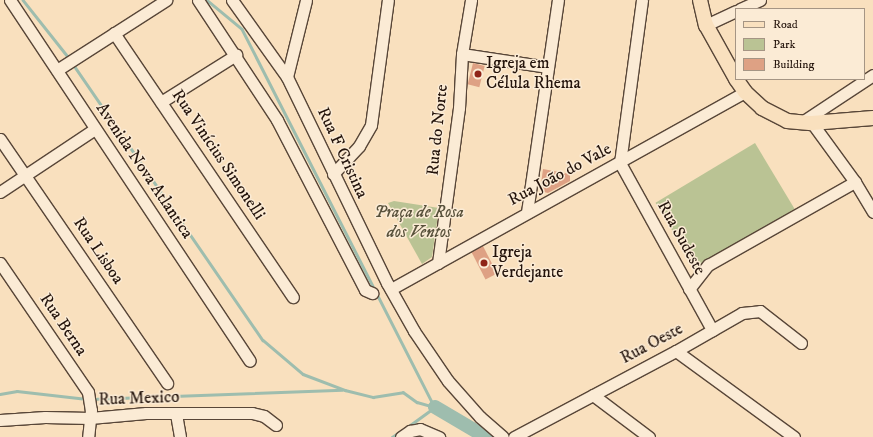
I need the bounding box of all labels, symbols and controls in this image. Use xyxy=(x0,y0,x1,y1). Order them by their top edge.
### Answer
legend xyxy=(735,8,865,80)
text: Road xyxy=(773,17,798,32)
text: Park xyxy=(773,37,795,52)
place label: Igreja em Célula Rhema xyxy=(486,54,581,94)
text: Building xyxy=(773,57,814,72)
marker: Igreja em Célula Rhema xyxy=(473,69,483,79)
street label: Rua do Norte xyxy=(423,83,453,177)
street label: Rua Vinícius Simonelli xyxy=(167,86,269,224)
street label: Avenida Nova Atlantica xyxy=(91,99,197,243)
street label: Rua F Cristina xyxy=(312,104,372,202)
street label: Rua João do Vale xyxy=(505,139,615,211)
street label: Rua Sudeste xyxy=(652,198,710,278)
park label: Praça de Rosa dos Ventos xyxy=(374,203,464,243)
street label: Rua Lisboa xyxy=(68,214,128,288)
place label: Igreja Verdejante xyxy=(492,243,563,283)
marker: Igreja Verdejante xyxy=(479,258,489,268)
street label: Rua Berna xyxy=(35,290,91,360)
street label: Rua Oeste xyxy=(617,319,687,369)
street label: Rua Mexico xyxy=(98,387,180,411)

